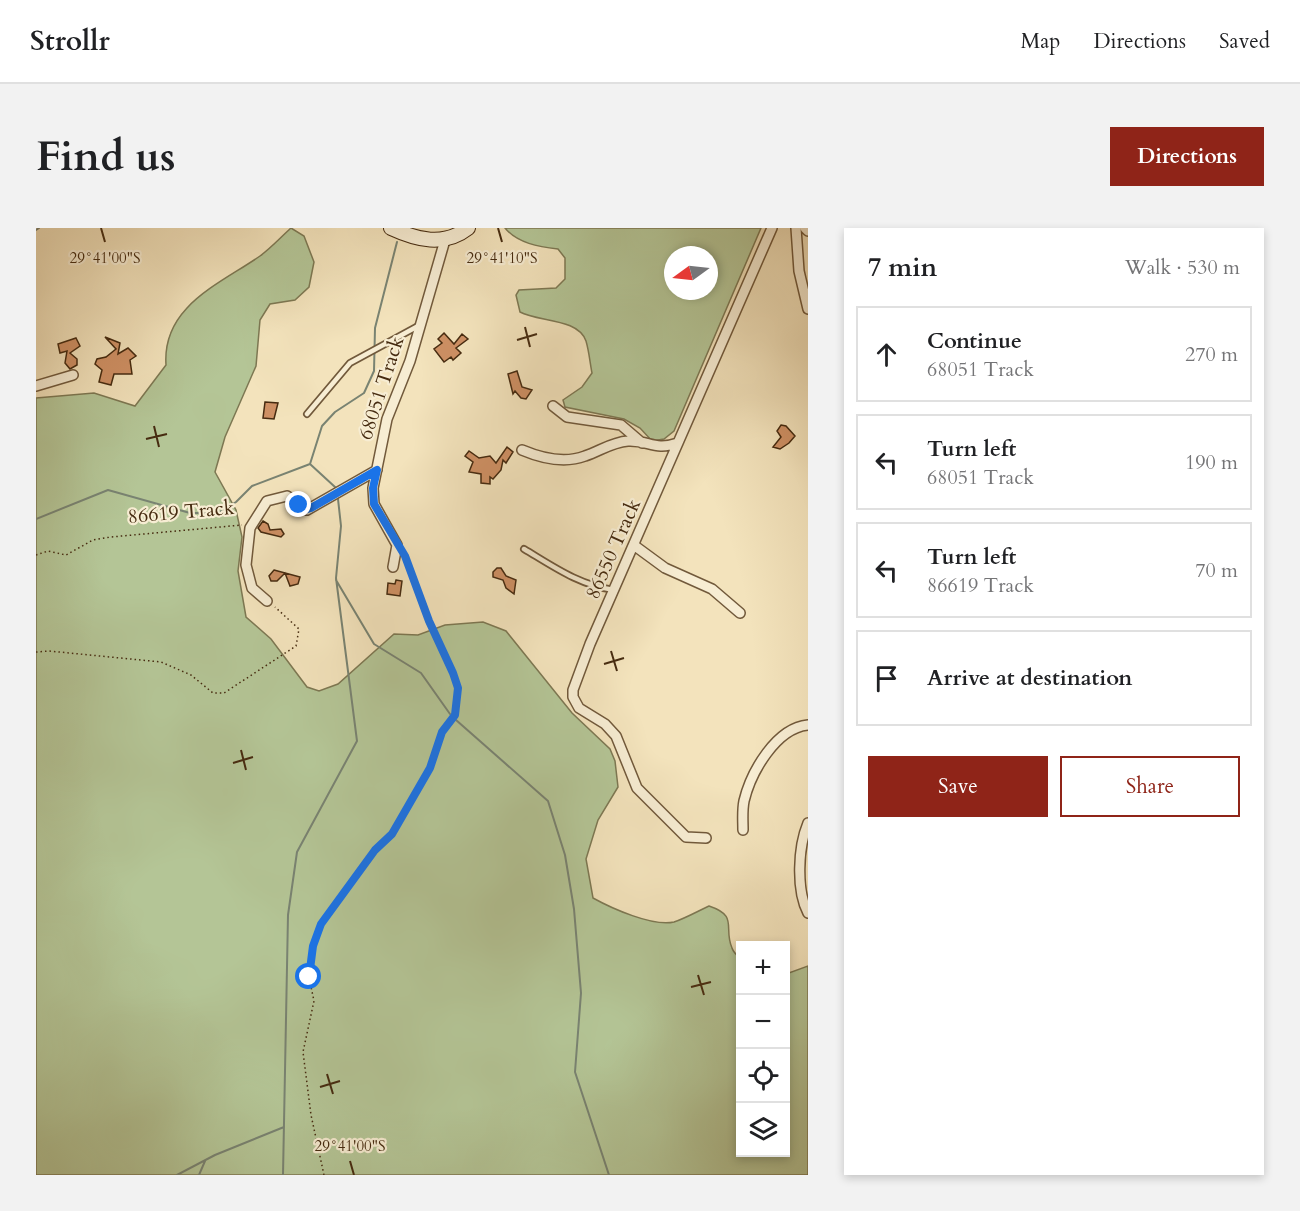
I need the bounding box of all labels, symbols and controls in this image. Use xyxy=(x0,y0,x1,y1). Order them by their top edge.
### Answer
text: Strollr xyxy=(30,22,110,60)
text: Map xyxy=(1020,27,1060,56)
text: Directions xyxy=(1093,27,1186,56)
text: Saved xyxy=(1219,27,1270,56)
button: Directions xyxy=(1110,127,1264,186)
text: Find us xyxy=(36,128,176,185)
north arrow xyxy=(664,246,718,300)
text: 29°41'00"S xyxy=(70,248,140,268)
text: 29°41'10"S xyxy=(467,248,537,268)
text: 7 min xyxy=(868,250,937,285)
text: Walk · 530 m xyxy=(1125,254,1240,281)
text: Continue xyxy=(927,326,1022,356)
street label: 68051 Track xyxy=(352,333,410,443)
icon: ahead xyxy=(870,338,903,371)
text: 270 m xyxy=(1185,341,1238,368)
text: 68051 Track xyxy=(927,356,1034,383)
text: Turn left xyxy=(927,434,1016,464)
icon: left xyxy=(870,446,903,479)
text: 190 m xyxy=(1185,449,1238,476)
text: 68051 Track xyxy=(927,464,1034,491)
route end xyxy=(285,491,311,517)
street label: 86619 Track xyxy=(127,494,236,530)
street label: 86550 Track xyxy=(579,494,647,603)
text: Turn left xyxy=(927,542,1016,572)
icon: left xyxy=(870,554,903,587)
text: 70 m xyxy=(1195,557,1238,584)
text: 86619 Track xyxy=(927,572,1034,599)
icon: arrive xyxy=(870,662,903,695)
text: Arrive at destination xyxy=(927,663,1132,693)
button: Save xyxy=(868,756,1048,817)
button: Share xyxy=(1060,756,1240,817)
map controls xyxy=(736,941,790,1157)
button: + xyxy=(736,941,790,995)
route start xyxy=(295,963,321,989)
button: − xyxy=(736,995,790,1049)
button: locate xyxy=(736,1049,790,1103)
button: layers xyxy=(736,1103,790,1157)
text: 29°41'00"S xyxy=(315,1136,385,1156)

